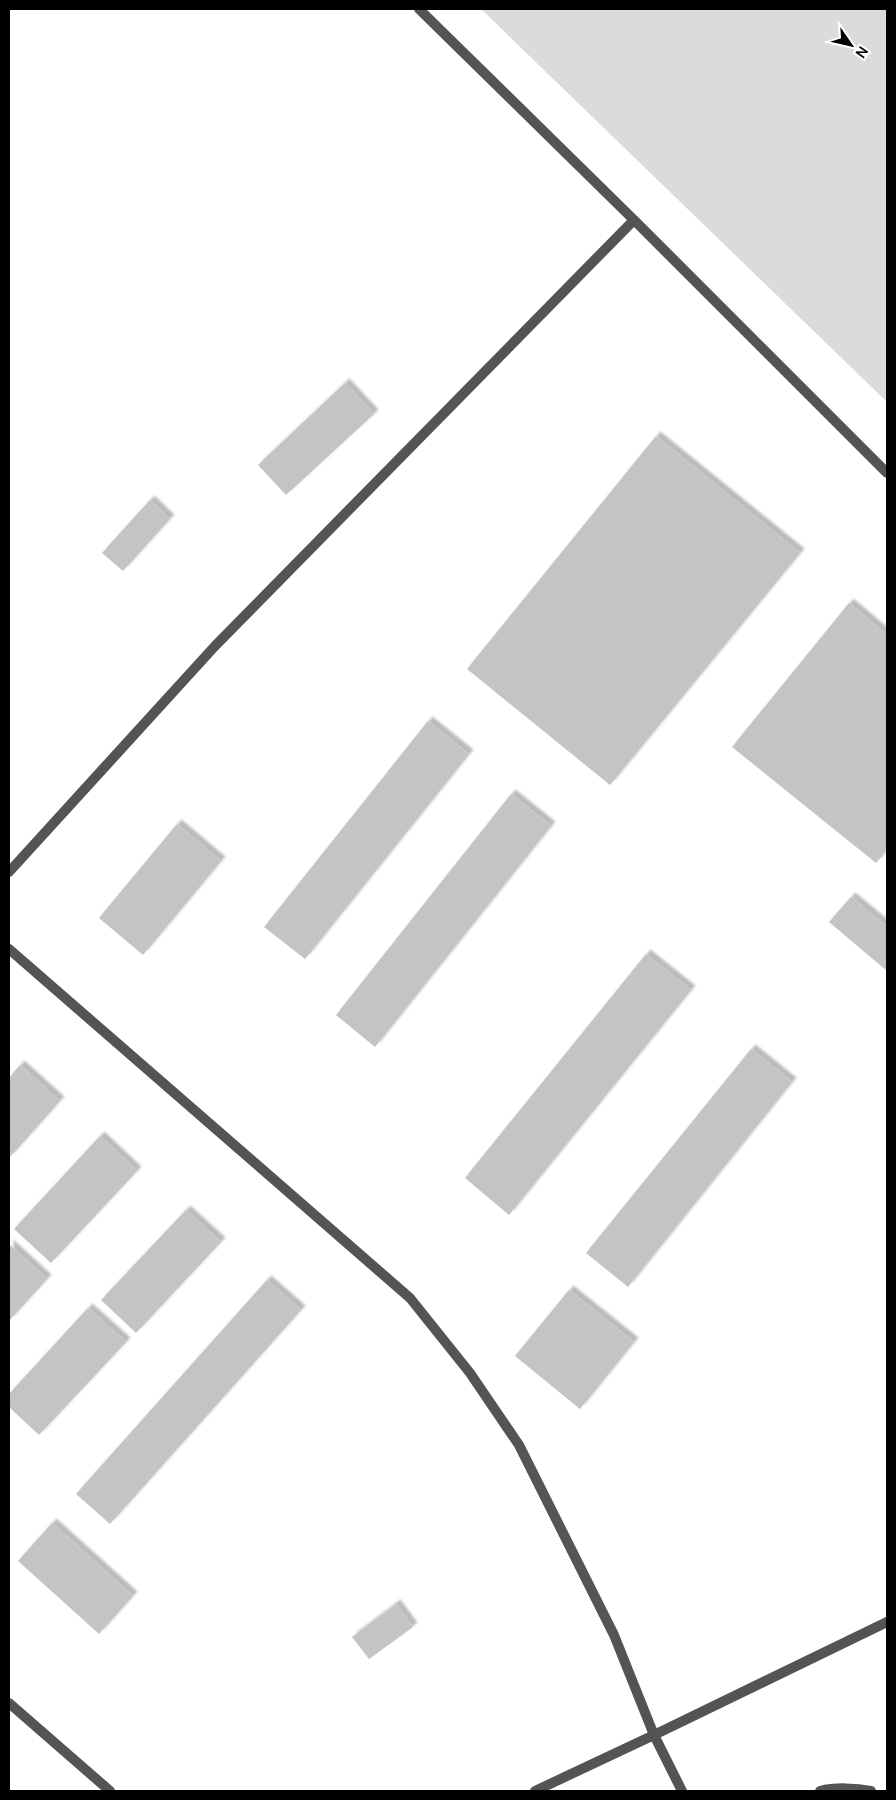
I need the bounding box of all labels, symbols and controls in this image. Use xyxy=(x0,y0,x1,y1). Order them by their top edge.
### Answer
north arrow xyxy=(826,20,876,70)
text: N xyxy=(852,43,873,62)

